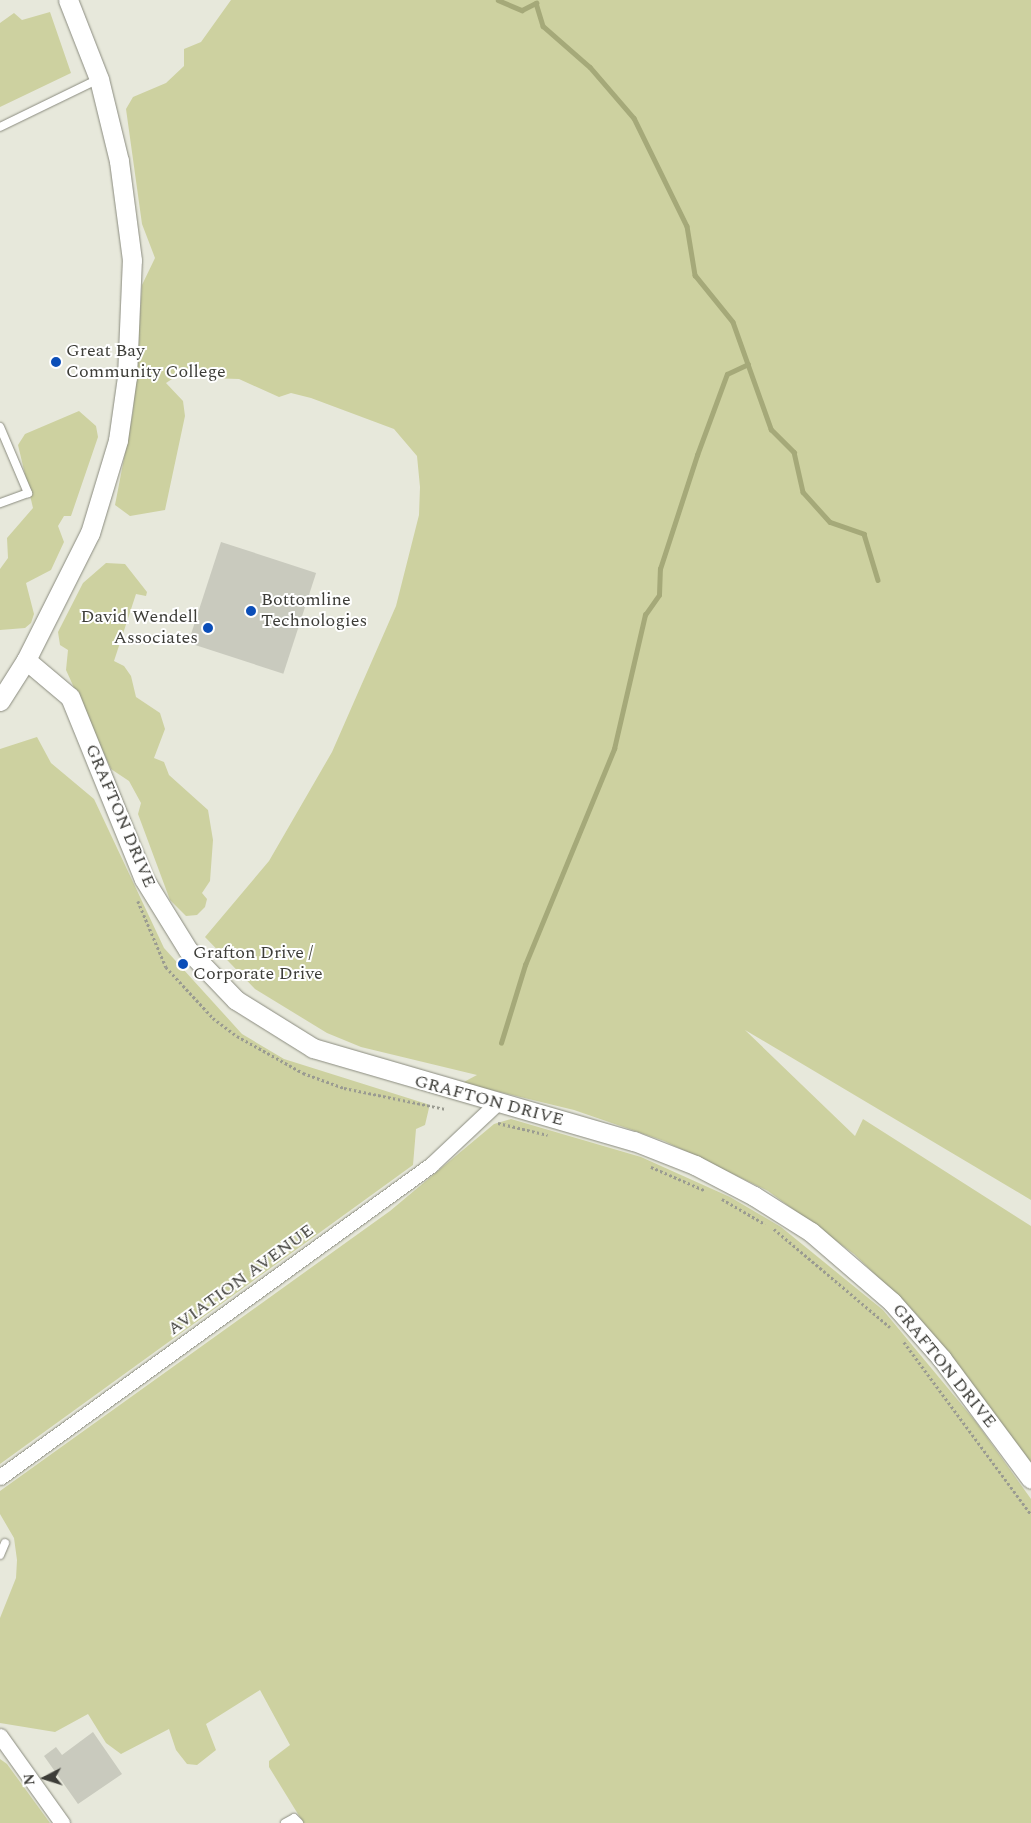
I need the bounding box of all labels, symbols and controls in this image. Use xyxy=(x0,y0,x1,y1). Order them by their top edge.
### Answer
place label: Great Bay Community College xyxy=(66,341,226,384)
marker: Great Bay Community College xyxy=(50,356,62,368)
place label: Bottomline Technologies xyxy=(261,590,367,632)
marker: Bottomline Technologies xyxy=(245,605,257,617)
place label: David Wendell Associates xyxy=(81,607,198,650)
marker: David Wendell Associates xyxy=(202,622,214,634)
street label: GRAFTON DRIVE xyxy=(80,741,160,891)
place label: Grafton Drive / Corporate Drive xyxy=(193,943,323,986)
marker: Grafton Drive / Corporate Drive xyxy=(177,958,189,970)
street label: GRAFTON DRIVE xyxy=(412,1071,566,1131)
street label: AVIATION AVENUE xyxy=(164,1220,318,1340)
street label: GRAFTON DRIVE xyxy=(887,1299,1001,1433)
north arrow xyxy=(20,1753,70,1803)
text: N xyxy=(19,1773,41,1786)

